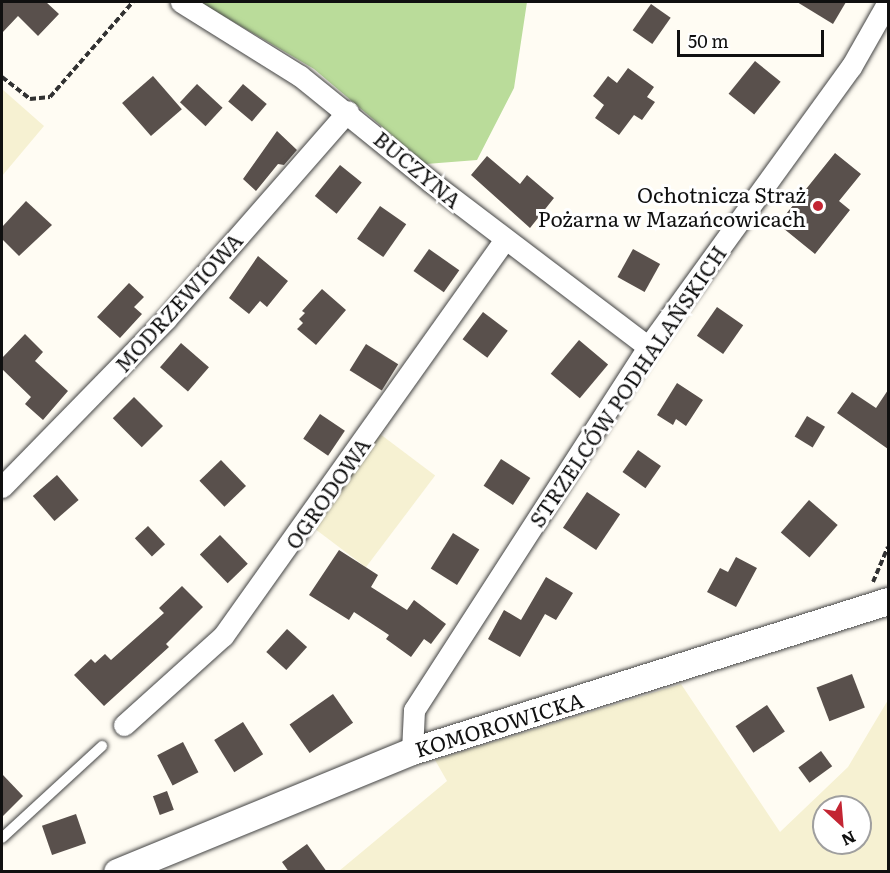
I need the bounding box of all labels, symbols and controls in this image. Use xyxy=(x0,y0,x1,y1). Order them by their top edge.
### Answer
scale bar xyxy=(680,18,827,56)
text: 50 m xyxy=(688,27,729,54)
street label: BUCZYNA xyxy=(369,125,467,213)
place label: Ochotnicza Straż Pożarna w Mazańcowicach xyxy=(538,181,806,231)
marker: Ochotnicza Straż Pożarna w Mazańcowicach xyxy=(811,199,825,213)
street label: MODRZEWIOWA xyxy=(109,227,247,377)
street label: STRZELCÓW PODHALAŃSKICH xyxy=(523,241,731,531)
street label: OGRODOWA xyxy=(279,433,375,553)
street label: KOMOROWICKA xyxy=(412,686,586,762)
north arrow xyxy=(812,795,872,855)
text: N xyxy=(838,826,860,853)

